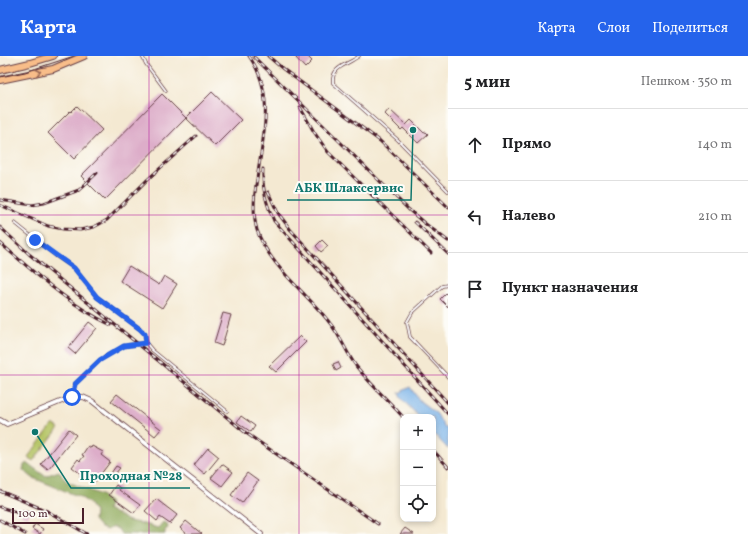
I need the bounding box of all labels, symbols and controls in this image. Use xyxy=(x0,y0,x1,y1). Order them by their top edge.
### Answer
text: Карта xyxy=(20,15,77,41)
text: Карта xyxy=(537,19,575,38)
text: Слои xyxy=(597,19,630,38)
text: Поделиться xyxy=(652,19,728,38)
one-way arrow xyxy=(35,69,41,77)
text: 5 мин xyxy=(464,71,510,94)
text: Пешком · 350 m xyxy=(641,73,732,91)
icon: ahead xyxy=(464,134,486,156)
text: Прямо xyxy=(502,134,551,155)
text: 140 m xyxy=(698,136,732,154)
callout: АБК Шлаксервис xyxy=(287,175,411,200)
text: АБК Шлаксервис xyxy=(295,180,403,198)
icon: left xyxy=(464,206,486,228)
text: Налево xyxy=(502,206,556,227)
text: 210 m xyxy=(698,208,732,226)
route end xyxy=(26,231,44,249)
icon: arrive xyxy=(464,278,486,300)
text: Пункт назначения xyxy=(502,278,638,299)
route start xyxy=(63,388,81,406)
map controls xyxy=(400,414,436,522)
button: + xyxy=(400,414,436,450)
button: − xyxy=(400,450,436,486)
callout: Проходная №28 xyxy=(71,463,190,488)
text: Проходная №28 xyxy=(80,468,182,486)
button: locate xyxy=(400,486,436,522)
scale bar xyxy=(12,506,84,525)
text: 100 m xyxy=(18,507,48,522)

